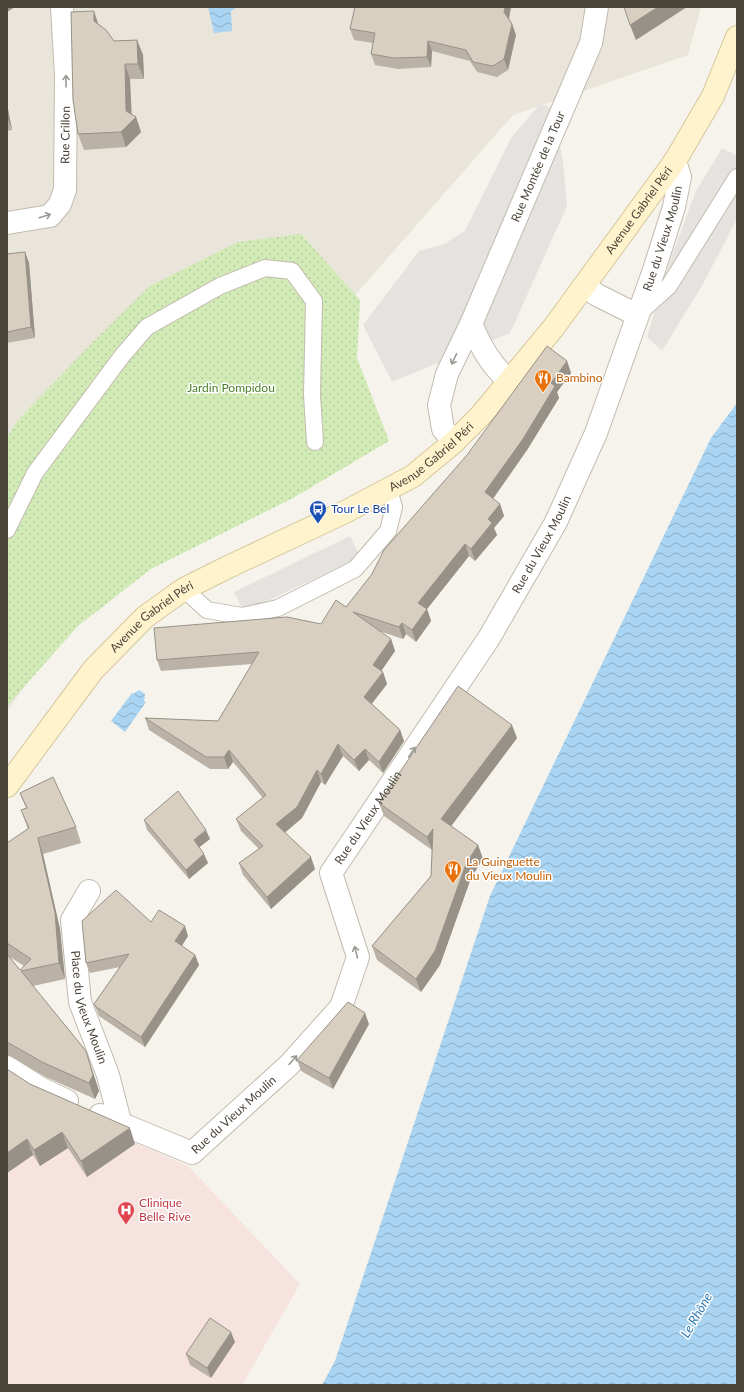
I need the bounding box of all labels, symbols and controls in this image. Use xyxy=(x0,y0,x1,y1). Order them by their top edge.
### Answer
one-way arrow xyxy=(62,75,70,88)
street label: Rue Crillon xyxy=(57,106,73,164)
street label: Rue Montée de la Tour xyxy=(507,108,568,224)
street label: Avenue Gabriel Péri xyxy=(602,164,675,257)
street label: Rue du Vieux Moulin xyxy=(639,184,685,293)
one-way arrow xyxy=(39,212,51,219)
one-way arrow xyxy=(450,353,457,365)
restaurant icon: Bambino xyxy=(533,368,553,393)
place label: Bambino xyxy=(556,370,603,385)
park label: Jardin Pompidou xyxy=(187,380,275,395)
street label: Avenue Gabriel Péri xyxy=(386,419,477,494)
street label: Rue du Vieux Moulin xyxy=(508,493,574,596)
bus stop icon: Tour Le Bel xyxy=(308,499,328,524)
place label: Tour Le Bel xyxy=(331,501,389,516)
street label: Avenue Gabriel Péri xyxy=(107,578,196,655)
one-way arrow xyxy=(408,747,416,758)
street label: Rue du Vieux Moulin xyxy=(331,768,404,867)
place label: La Guinguette du Vieux Moulin xyxy=(466,854,552,883)
restaurant icon: La Guinguette du Vieux Moulin xyxy=(443,859,463,884)
one-way arrow xyxy=(352,945,359,958)
street label: Place du Vieux Moulin xyxy=(68,950,111,1066)
one-way arrow xyxy=(288,1055,298,1065)
street label: Rue du Vieux Moulin xyxy=(188,1072,279,1157)
place label: Clinique Belle Rive xyxy=(139,1195,191,1224)
hospital icon: Clinique Belle Rive xyxy=(116,1200,136,1225)
water label: Le Rhône xyxy=(677,1290,715,1340)

